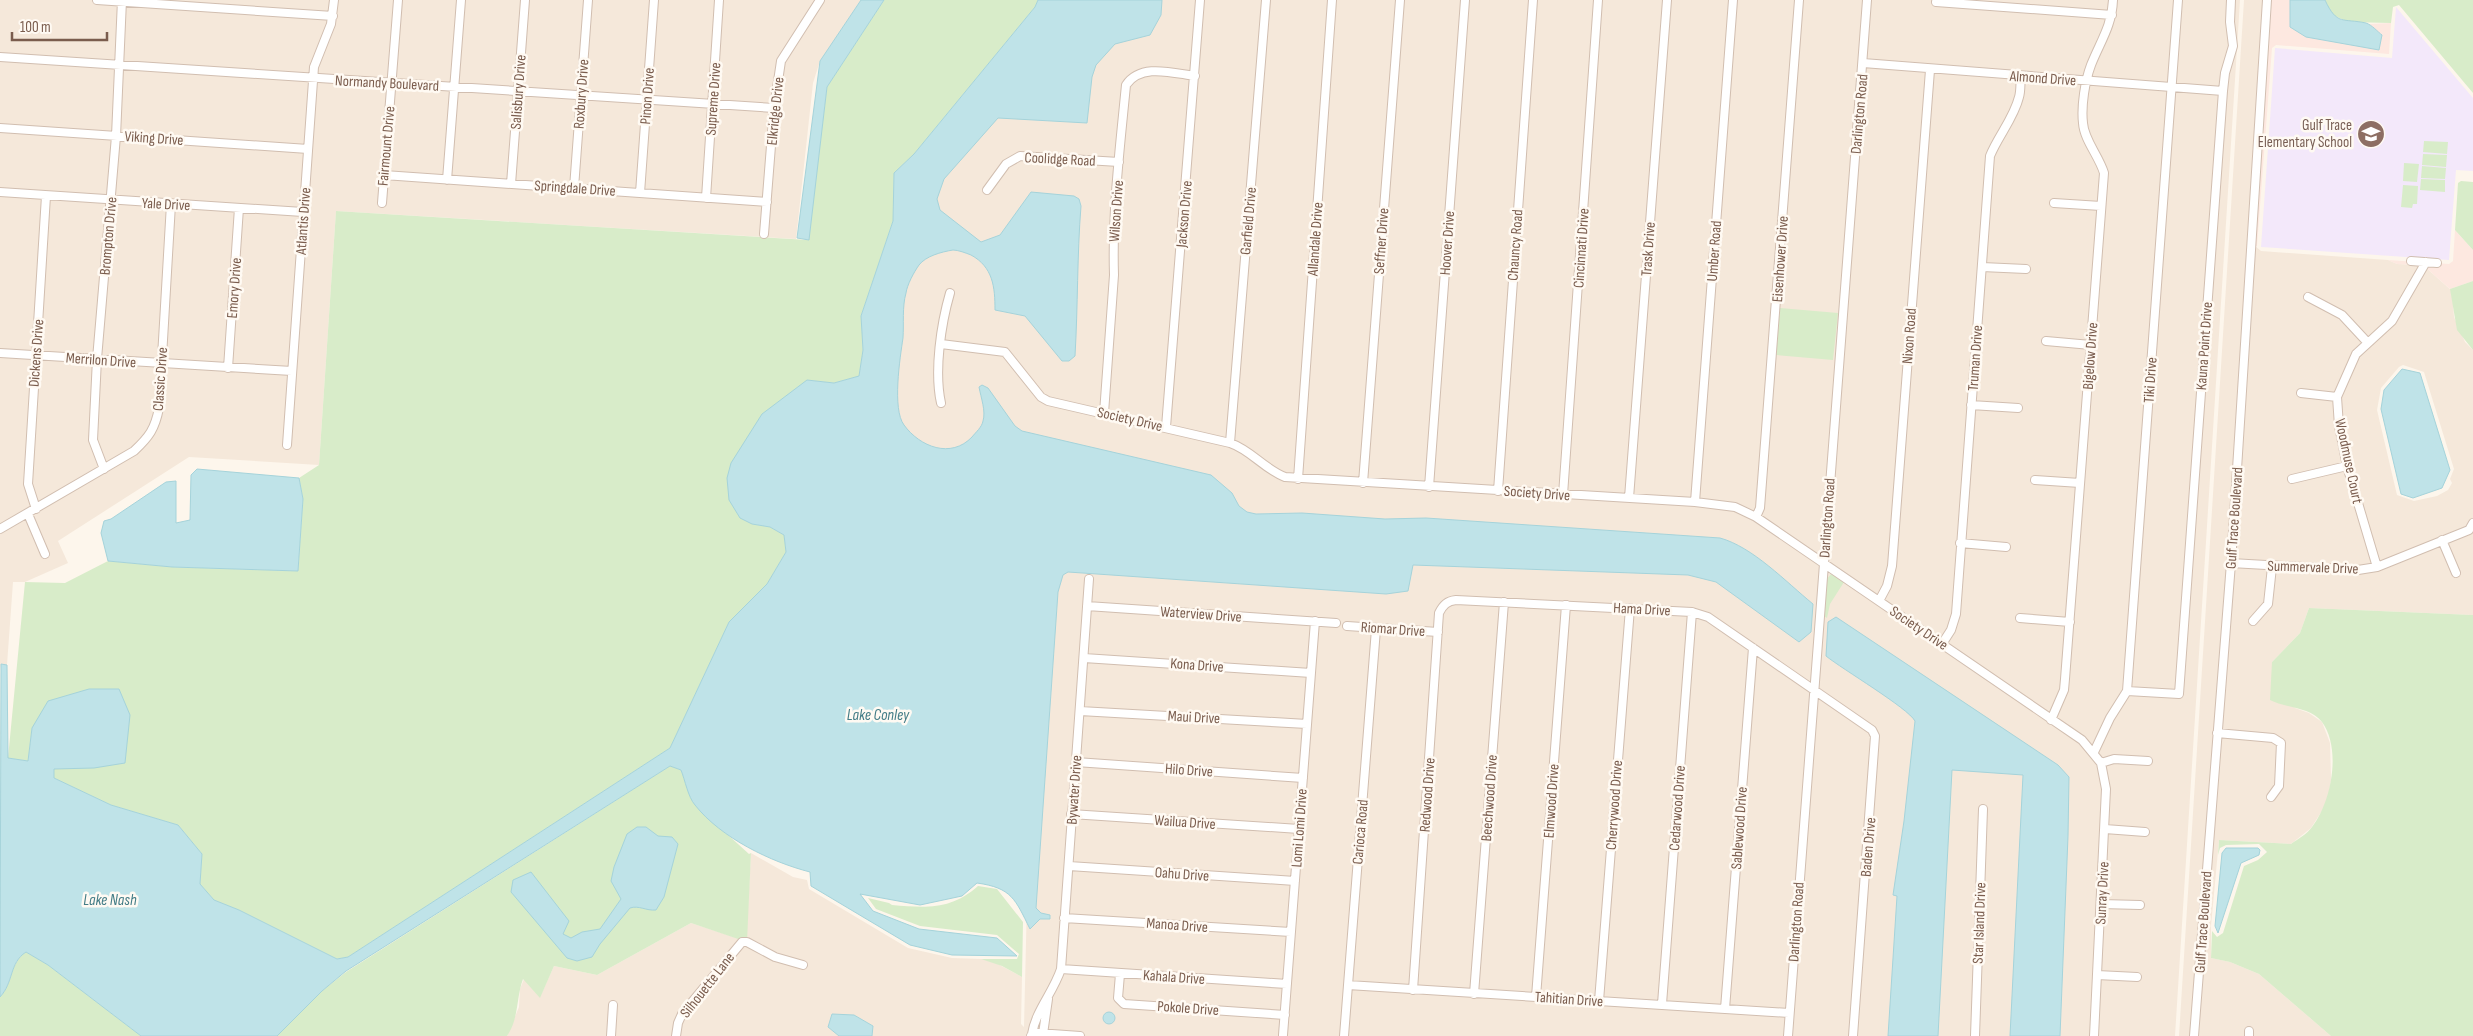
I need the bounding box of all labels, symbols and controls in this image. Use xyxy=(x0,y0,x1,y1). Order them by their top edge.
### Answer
scale bar xyxy=(12,10,108,42)
text: 100 m xyxy=(20,18,51,37)
street label: Salisbury Drive xyxy=(506,54,531,130)
street label: Roxbury Drive xyxy=(570,59,593,129)
street label: Supreme Drive xyxy=(701,62,726,136)
street label: Pinon Drive xyxy=(636,67,659,125)
street label: Almond Drive xyxy=(2008,67,2077,90)
street label: Normandy Boulevard xyxy=(335,71,439,96)
street label: Darlington Road xyxy=(1847,73,1872,155)
street label: Elkridge Drive xyxy=(762,76,789,146)
street label: Fairmount Drive xyxy=(374,105,399,187)
place label: Gulf Trace Elementary School xyxy=(2258,116,2352,152)
school or university icon: Gulf Trace Elementary School xyxy=(2356,119,2386,149)
street label: Viking Drive xyxy=(124,127,184,150)
street label: Coolidge Road xyxy=(1024,148,1096,171)
street label: Springdale Drive xyxy=(534,176,616,201)
street label: Wilson Drive xyxy=(1105,179,1128,243)
street label: Jackson Drive xyxy=(1172,180,1197,249)
street label: Garfield Drive xyxy=(1236,186,1261,256)
street label: Atlantis Drive xyxy=(292,187,315,256)
street label: Yale Drive xyxy=(141,194,191,215)
street label: Brompton Drive xyxy=(96,196,121,276)
street label: Allandale Drive xyxy=(1303,202,1328,278)
street label: Seffner Drive xyxy=(1370,207,1393,275)
street label: Cincinnati Drive xyxy=(1569,208,1594,289)
street label: Chauncy Road xyxy=(1504,209,1527,281)
street label: Hoover Drive xyxy=(1436,210,1459,276)
street label: Eisenhower Drive xyxy=(1768,215,1793,303)
street label: Umber Road xyxy=(1703,220,1726,282)
street label: Trask Drive xyxy=(1637,221,1660,277)
street label: Emory Drive xyxy=(223,257,246,319)
street label: Kauna Point Drive xyxy=(2192,301,2217,391)
street label: Nixon Road xyxy=(1898,308,1921,365)
street label: Dickens Drive xyxy=(25,318,48,388)
street label: Bigelow Drive xyxy=(2079,322,2102,390)
street label: Truman Drive xyxy=(1964,324,1987,392)
street label: Classic Drive xyxy=(149,347,172,412)
street label: Merrilon Drive xyxy=(65,349,137,372)
street label: Tiki Drive xyxy=(2139,356,2162,404)
street label: Society Drive xyxy=(1095,403,1164,436)
street label: Woodmuse Court xyxy=(2330,417,2367,506)
street label: Gulf Trace Boulevard xyxy=(2221,466,2248,570)
street label: Darlington Road xyxy=(1815,477,1840,559)
street label: Society Drive xyxy=(1503,482,1571,505)
street label: Summervale Drive xyxy=(2267,556,2359,579)
street label: Hama Drive xyxy=(1613,599,1671,620)
street label: Waterview Drive xyxy=(1160,602,1242,627)
street label: Society Drive xyxy=(1886,602,1952,655)
street label: Riomar Drive xyxy=(1360,618,1426,641)
street label: Kona Drive xyxy=(1170,654,1224,677)
water label: Lake Conley xyxy=(847,706,910,725)
street label: Maui Drive xyxy=(1167,707,1221,728)
street label: Beechwood Drive xyxy=(1477,754,1502,842)
street label: Bywater Drive xyxy=(1063,755,1086,825)
street label: Redwood Drive xyxy=(1415,757,1440,833)
street label: Hilo Drive xyxy=(1164,759,1214,782)
street label: Cherrywood Drive xyxy=(1602,760,1627,851)
street label: Elmwood Drive xyxy=(1539,763,1564,839)
street label: Cedarwood Drive xyxy=(1665,765,1690,851)
street label: Sablewood Drive xyxy=(1727,786,1752,870)
street label: Lomi Lomi Drive xyxy=(1287,788,1312,868)
street label: Carioca Road xyxy=(1348,799,1373,865)
street label: Wailua Drive xyxy=(1154,811,1216,834)
street label: Baden Drive xyxy=(1856,816,1881,878)
street label: Sunray Drive xyxy=(2091,861,2114,925)
street label: Oahu Drive xyxy=(1154,863,1210,886)
street label: Gulf Trace Boulevard xyxy=(2190,870,2217,974)
street label: Darlington Road xyxy=(1784,881,1809,963)
street label: Star Island Drive xyxy=(1969,882,1990,964)
water label: Lake Nash xyxy=(83,891,137,910)
street label: Manoa Drive xyxy=(1146,914,1208,937)
street label: Silhouette Lane xyxy=(676,949,739,1022)
street label: Kahala Drive xyxy=(1142,966,1205,989)
street label: Tahitian Drive xyxy=(1534,988,1604,1011)
street label: Pokole Drive xyxy=(1157,997,1219,1020)

